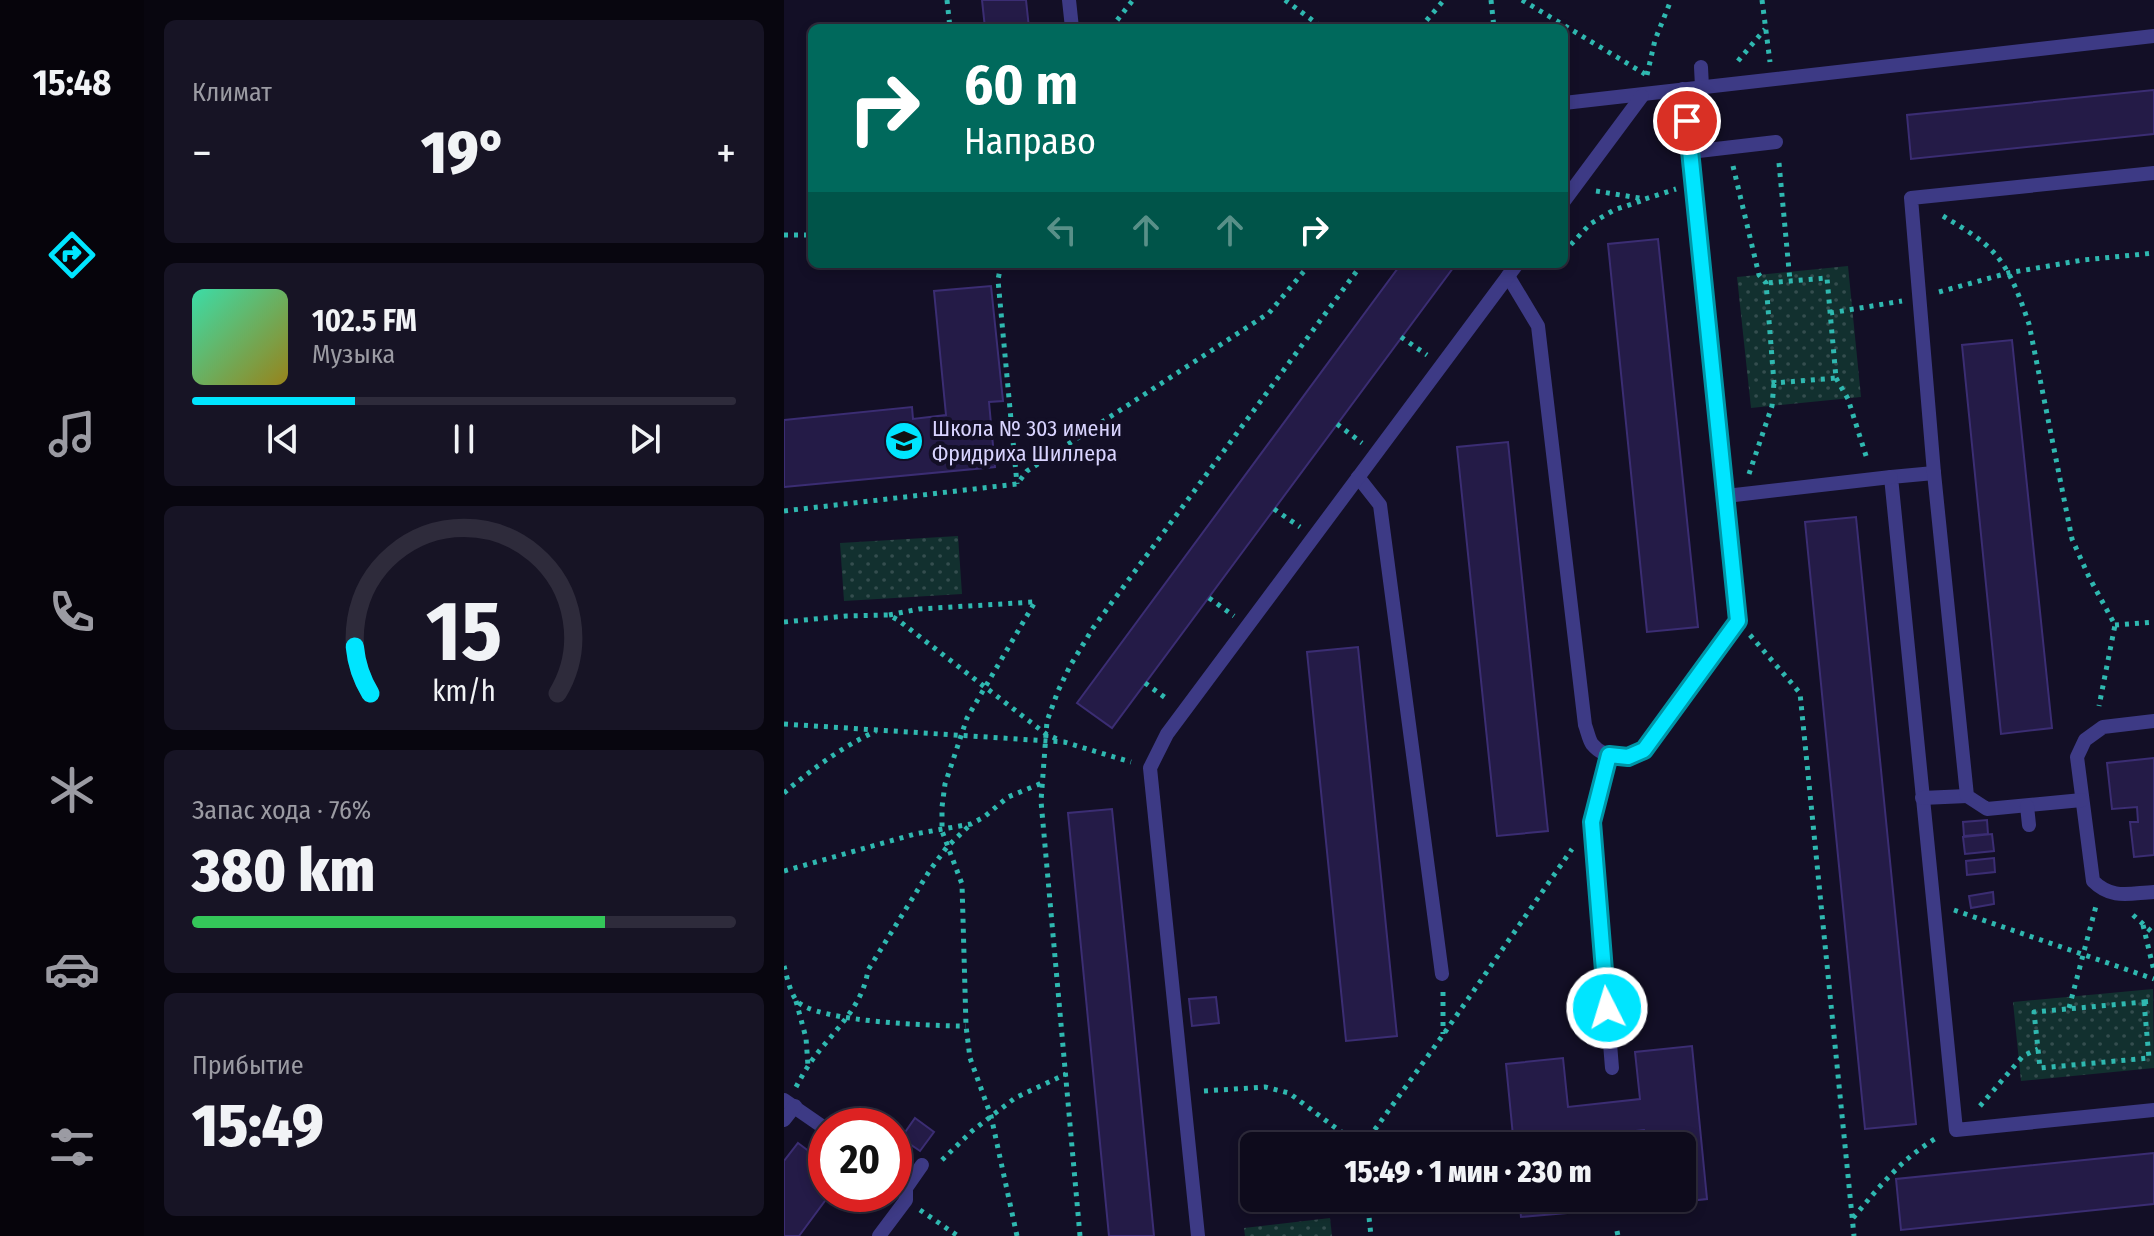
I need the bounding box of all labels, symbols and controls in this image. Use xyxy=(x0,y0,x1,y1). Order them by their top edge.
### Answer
text: 60 m xyxy=(964,52,1078,119)
icon: right xyxy=(832,56,936,160)
text: 15:48 xyxy=(33,61,111,105)
text: Климат xyxy=(192,77,272,108)
pin xyxy=(1653,87,1721,155)
icon: arrive xyxy=(1665,99,1709,143)
text: 19° xyxy=(421,117,507,189)
text: Направо xyxy=(964,120,1096,164)
text: − xyxy=(192,127,212,180)
text: + xyxy=(716,127,736,180)
icon: left xyxy=(1040,208,1084,252)
icon: ahead xyxy=(1124,208,1168,252)
icon: ahead xyxy=(1208,208,1252,252)
icon: right xyxy=(1292,208,1336,252)
icon: directions xyxy=(44,227,100,283)
text: 102.5 FM xyxy=(312,303,417,339)
text: Музыка xyxy=(312,339,395,370)
icon: music xyxy=(44,406,100,462)
place label: Школа № 303 имени Фридриха Шиллера xyxy=(932,415,1122,467)
icon: previous xyxy=(261,417,305,461)
icon: pause xyxy=(442,417,486,461)
icon: next xyxy=(623,417,667,461)
school or university icon: Школа № 303 имени Фридриха Шиллера xyxy=(883,420,925,462)
text: 15 xyxy=(426,582,502,682)
icon: phone xyxy=(44,584,100,640)
text: km/h xyxy=(432,674,496,709)
icon: climate xyxy=(44,762,100,818)
text: Запас хода · 76% xyxy=(192,795,371,826)
text: 380 km xyxy=(192,835,375,907)
icon: car xyxy=(44,941,100,997)
position arrow xyxy=(1565,966,1649,1050)
text: Прибытие xyxy=(192,1050,304,1081)
text: 15:49 xyxy=(192,1090,324,1162)
speed limit sign: 20 xyxy=(808,1108,912,1212)
icon: filters xyxy=(44,1119,100,1175)
text: 15:49 · 1 мин · 230 m xyxy=(1345,1154,1592,1190)

